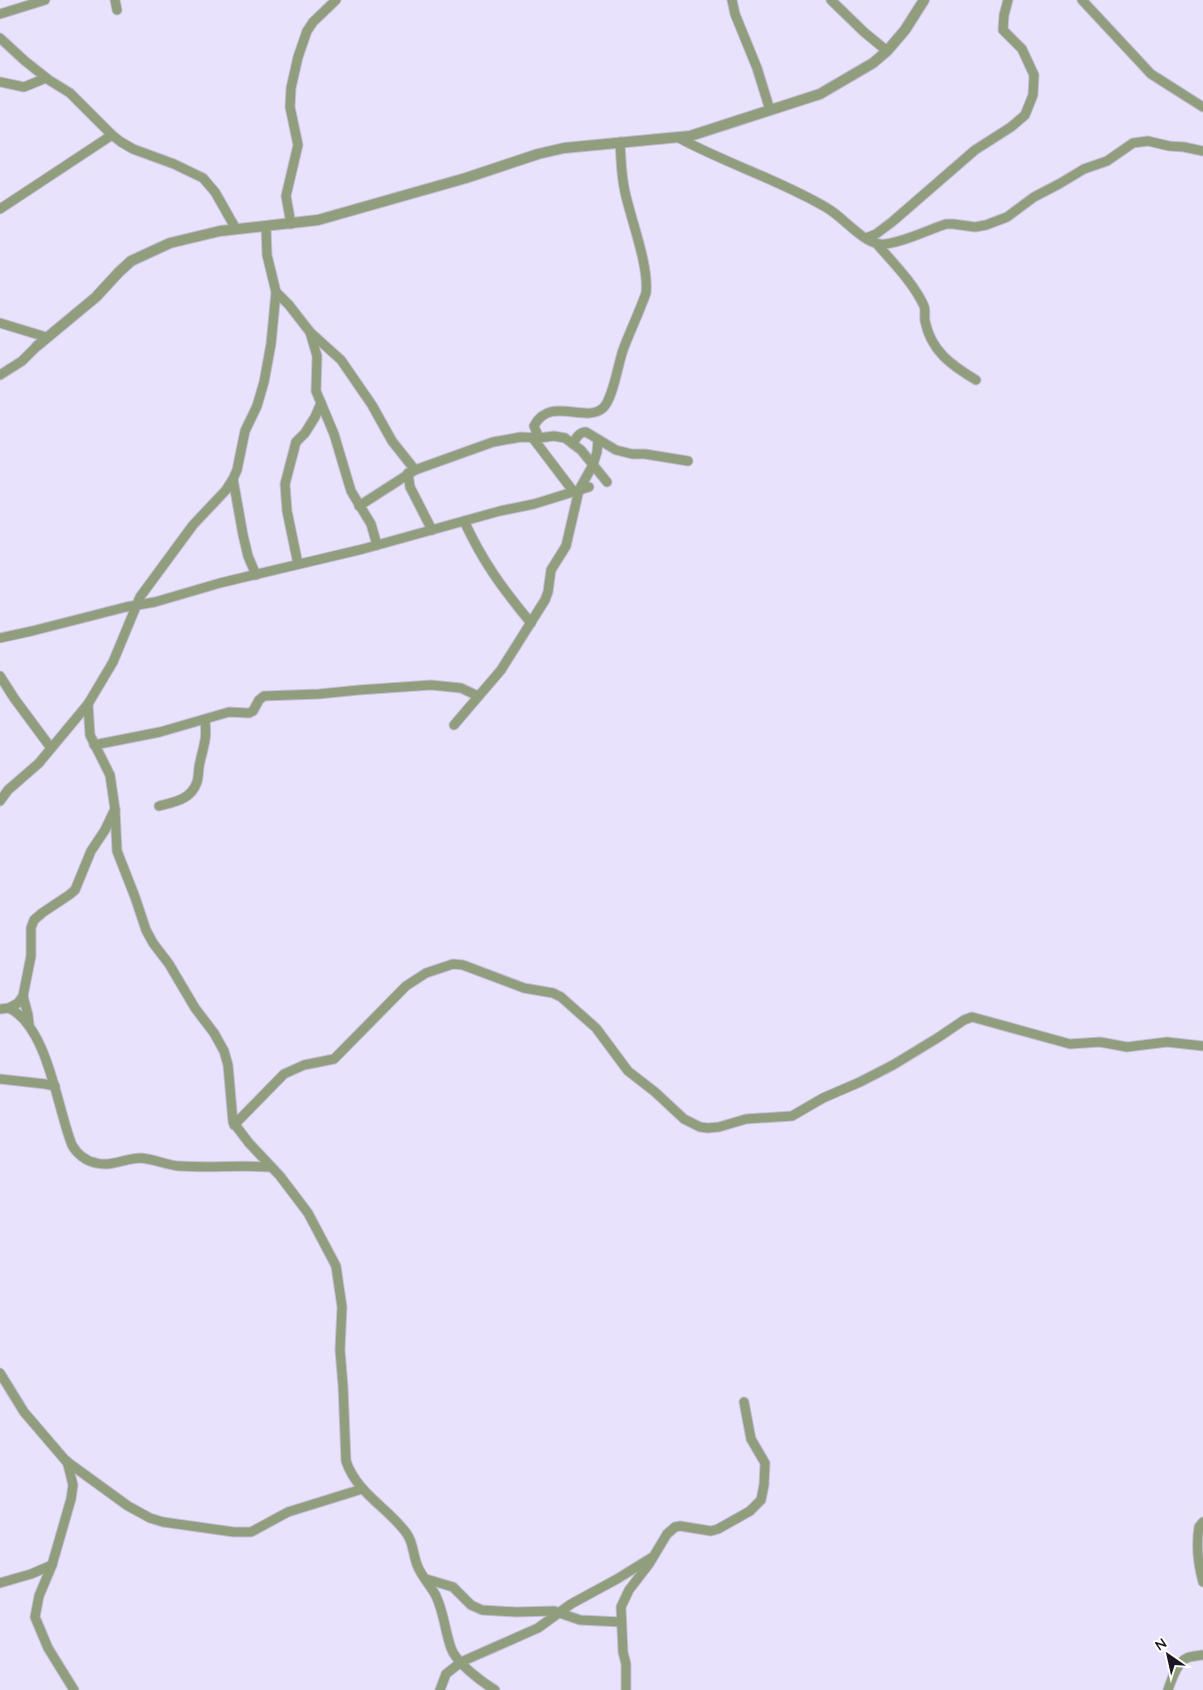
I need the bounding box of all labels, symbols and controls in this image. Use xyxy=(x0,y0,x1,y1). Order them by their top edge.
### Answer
north arrow xyxy=(1143,1630,1193,1680)
text: N xyxy=(1151,1634,1170,1655)

